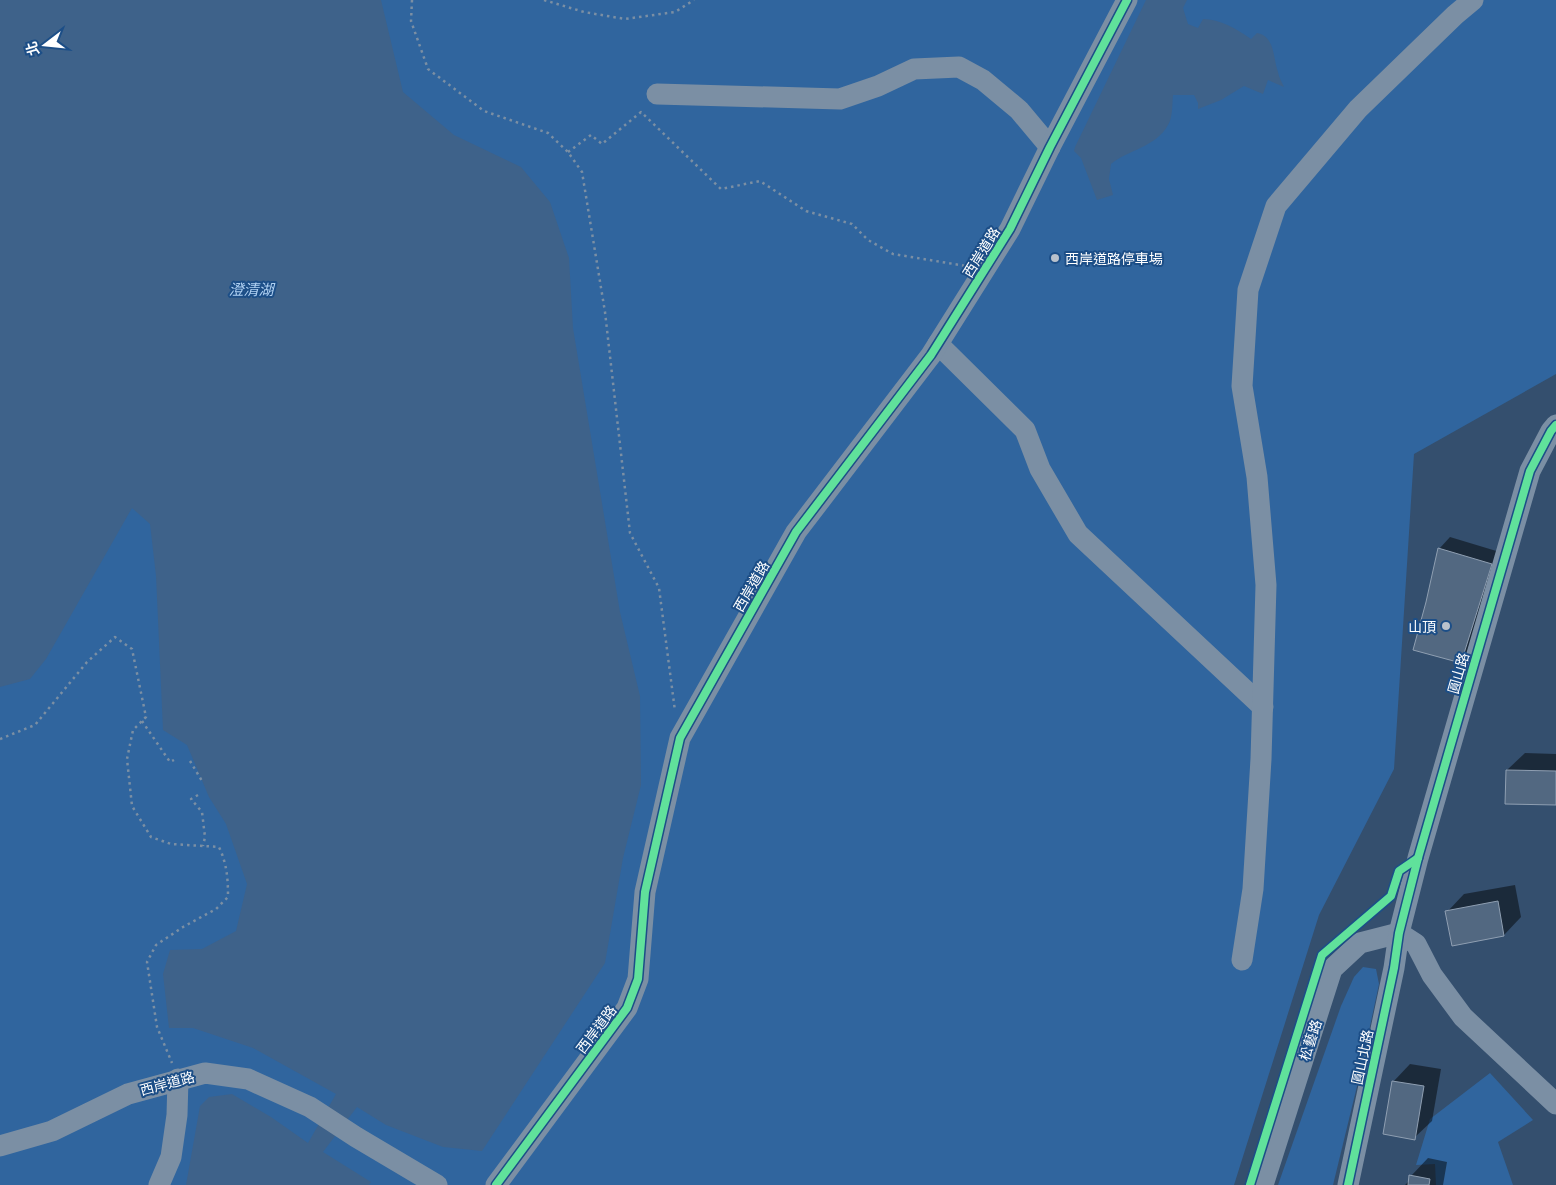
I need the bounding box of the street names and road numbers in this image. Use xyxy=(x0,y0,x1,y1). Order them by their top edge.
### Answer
street label: 西岸道路 xyxy=(958,223,1004,281)
street label: 西岸道路 xyxy=(729,557,773,615)
street label: 圓山路 xyxy=(1443,650,1473,696)
street label: 西岸道路 xyxy=(572,1001,620,1057)
street label: 松藝路 xyxy=(1294,1017,1326,1063)
street label: 圓山北路 xyxy=(1347,1028,1377,1086)
street label: 西岸道路 xyxy=(137,1067,197,1099)

